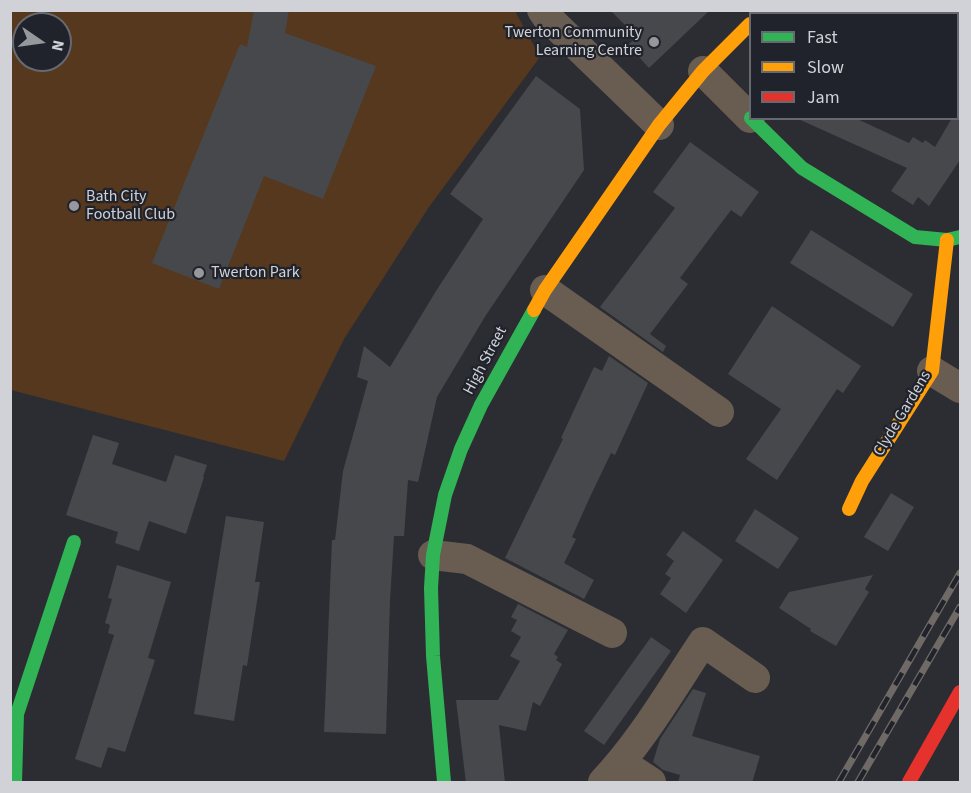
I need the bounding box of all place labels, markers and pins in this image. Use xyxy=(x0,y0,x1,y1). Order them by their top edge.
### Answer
place label: Twerton Community Learning Centre xyxy=(505,23,642,61)
marker: Twerton Community Learning Centre xyxy=(647,35,661,49)
place label: Bath City Football Club xyxy=(86,187,175,225)
marker: Bath City Football Club xyxy=(67,199,81,213)
place label: Twerton Park xyxy=(211,263,300,283)
marker: Twerton Park xyxy=(192,266,206,280)

